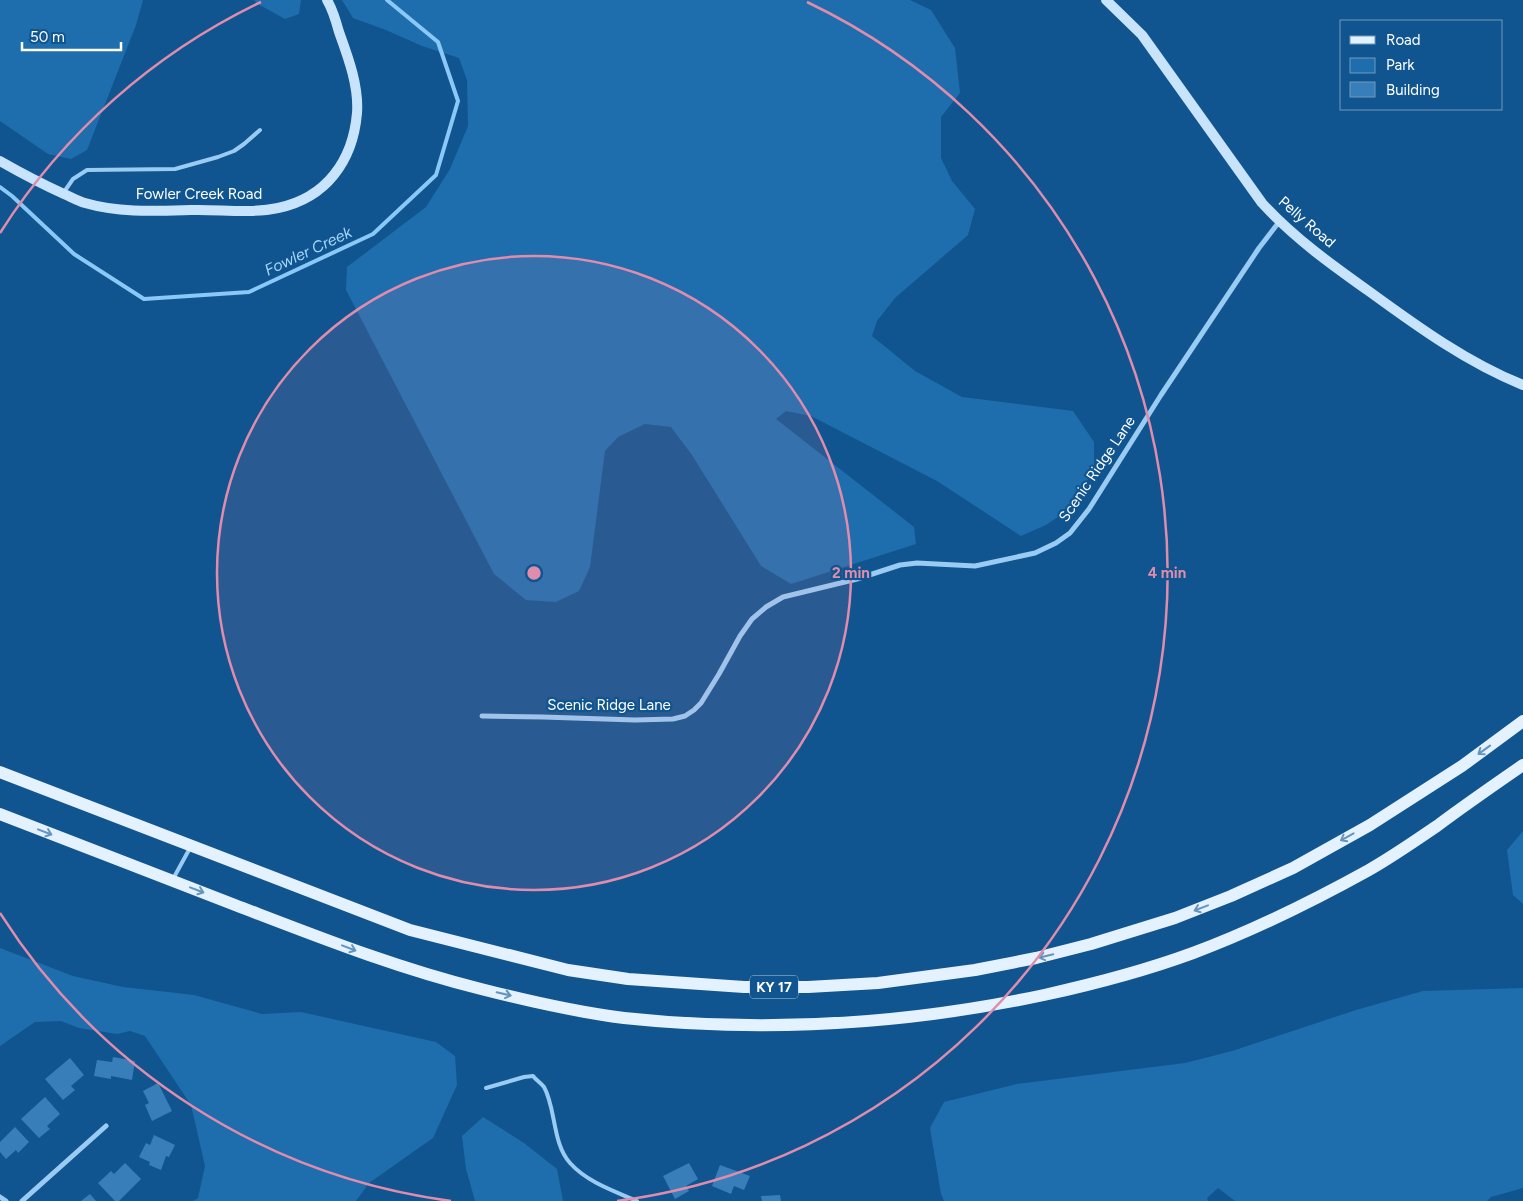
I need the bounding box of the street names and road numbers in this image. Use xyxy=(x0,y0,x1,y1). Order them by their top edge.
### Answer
street label: Fowler Creek Road xyxy=(136,185,262,203)
street label: Pelly Road xyxy=(1275,192,1339,252)
street label: Scenic Ridge Lane xyxy=(1055,413,1139,525)
street label: Scenic Ridge Lane xyxy=(547,696,671,714)
road number: KY 17 xyxy=(750,976,798,999)

